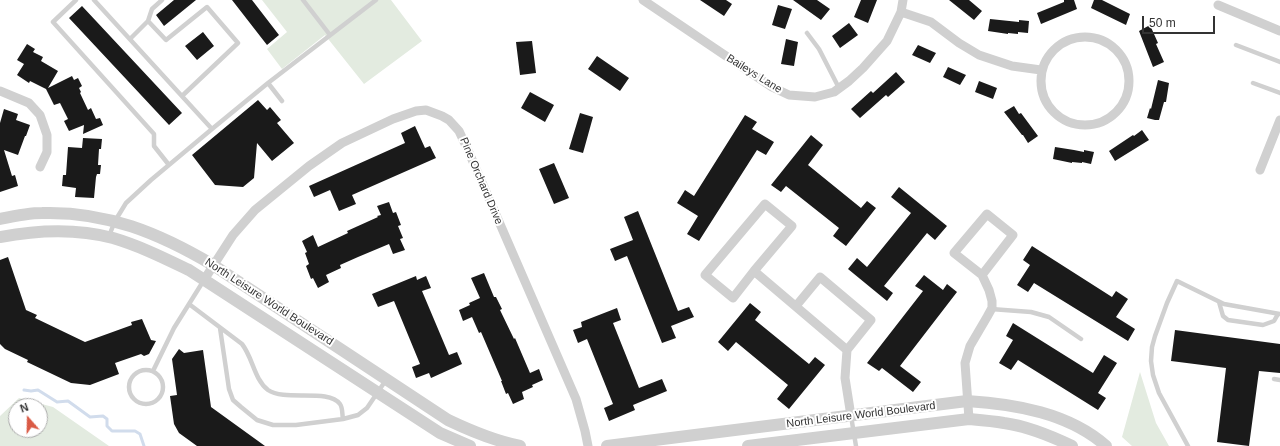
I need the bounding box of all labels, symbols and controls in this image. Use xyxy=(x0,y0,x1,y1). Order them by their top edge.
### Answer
scale bar xyxy=(1144,8,1217,34)
text: 50 m xyxy=(1149,16,1176,30)
street label: Baileys Lane xyxy=(724,52,784,96)
street label: Pine Orchard Drive xyxy=(457,135,505,227)
street label: North Leisure World Boulevard xyxy=(202,256,336,348)
north arrow xyxy=(8,398,48,438)
street label: North Leisure World Boulevard xyxy=(786,399,936,431)
text: N xyxy=(18,401,30,415)

